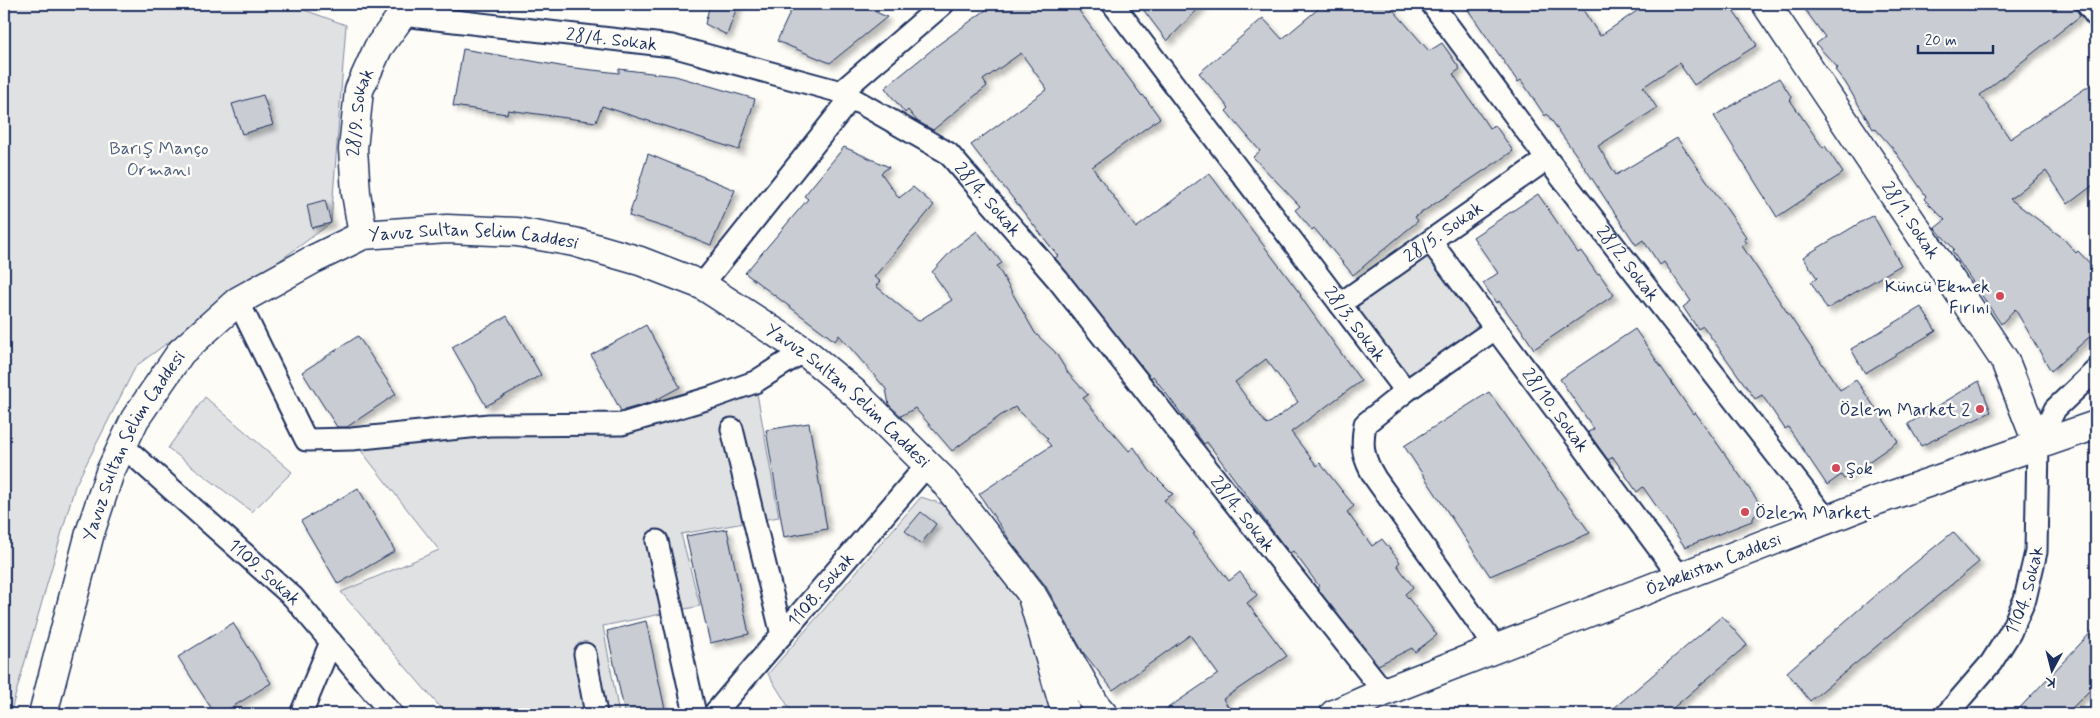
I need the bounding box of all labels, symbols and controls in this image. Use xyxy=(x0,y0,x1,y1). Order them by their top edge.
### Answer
scale bar xyxy=(1918,22,1992,54)
street label: 28/4. Sokak xyxy=(565,23,658,57)
text: 20 m xyxy=(1925,31,1957,51)
street label: 28/9. Sokak xyxy=(342,65,380,157)
park label: Barış Manço Ormanı xyxy=(109,137,209,182)
street label: 28/4. Sokak xyxy=(948,157,1026,242)
street label: 28/1. Sokak xyxy=(1875,177,1945,264)
street label: 28/5. Sokak xyxy=(1399,196,1488,269)
street label: Yavuz Sultan Selim Caddesi xyxy=(368,218,581,256)
street label: 28/2. Sokak xyxy=(1590,221,1664,307)
place label: Küncü Ekmek Fırını xyxy=(1885,275,1990,320)
street label: 28/3. Sokak xyxy=(1318,282,1391,367)
marker: Küncü Ekmek Fırını xyxy=(1994,290,2006,302)
street label: Yavuz Sultan Selim Caddesi xyxy=(761,318,935,474)
street label: Yavuz Sultan Selim Caddesi xyxy=(78,346,191,543)
street label: 28/10. Sokak xyxy=(1516,363,1594,457)
place label: Özlem Market 2 xyxy=(1839,398,1970,422)
marker: Özlem Market 2 xyxy=(1974,403,1986,415)
place label: Şok xyxy=(1846,457,1873,481)
marker: Şok xyxy=(1830,462,1842,474)
street label: 28/4. Sokak xyxy=(1204,471,1280,558)
place label: Özlem Market xyxy=(1755,501,1872,525)
marker: Özlem Market xyxy=(1739,506,1751,518)
street label: Özbekistan Caddesi xyxy=(1643,528,1785,602)
street label: 1109. Sokak xyxy=(223,534,306,611)
street label: 1104. Sokak xyxy=(2000,546,2049,639)
street label: 1108. Sokak xyxy=(783,548,860,632)
north arrow xyxy=(2028,646,2078,696)
text: K xyxy=(2043,672,2057,691)

